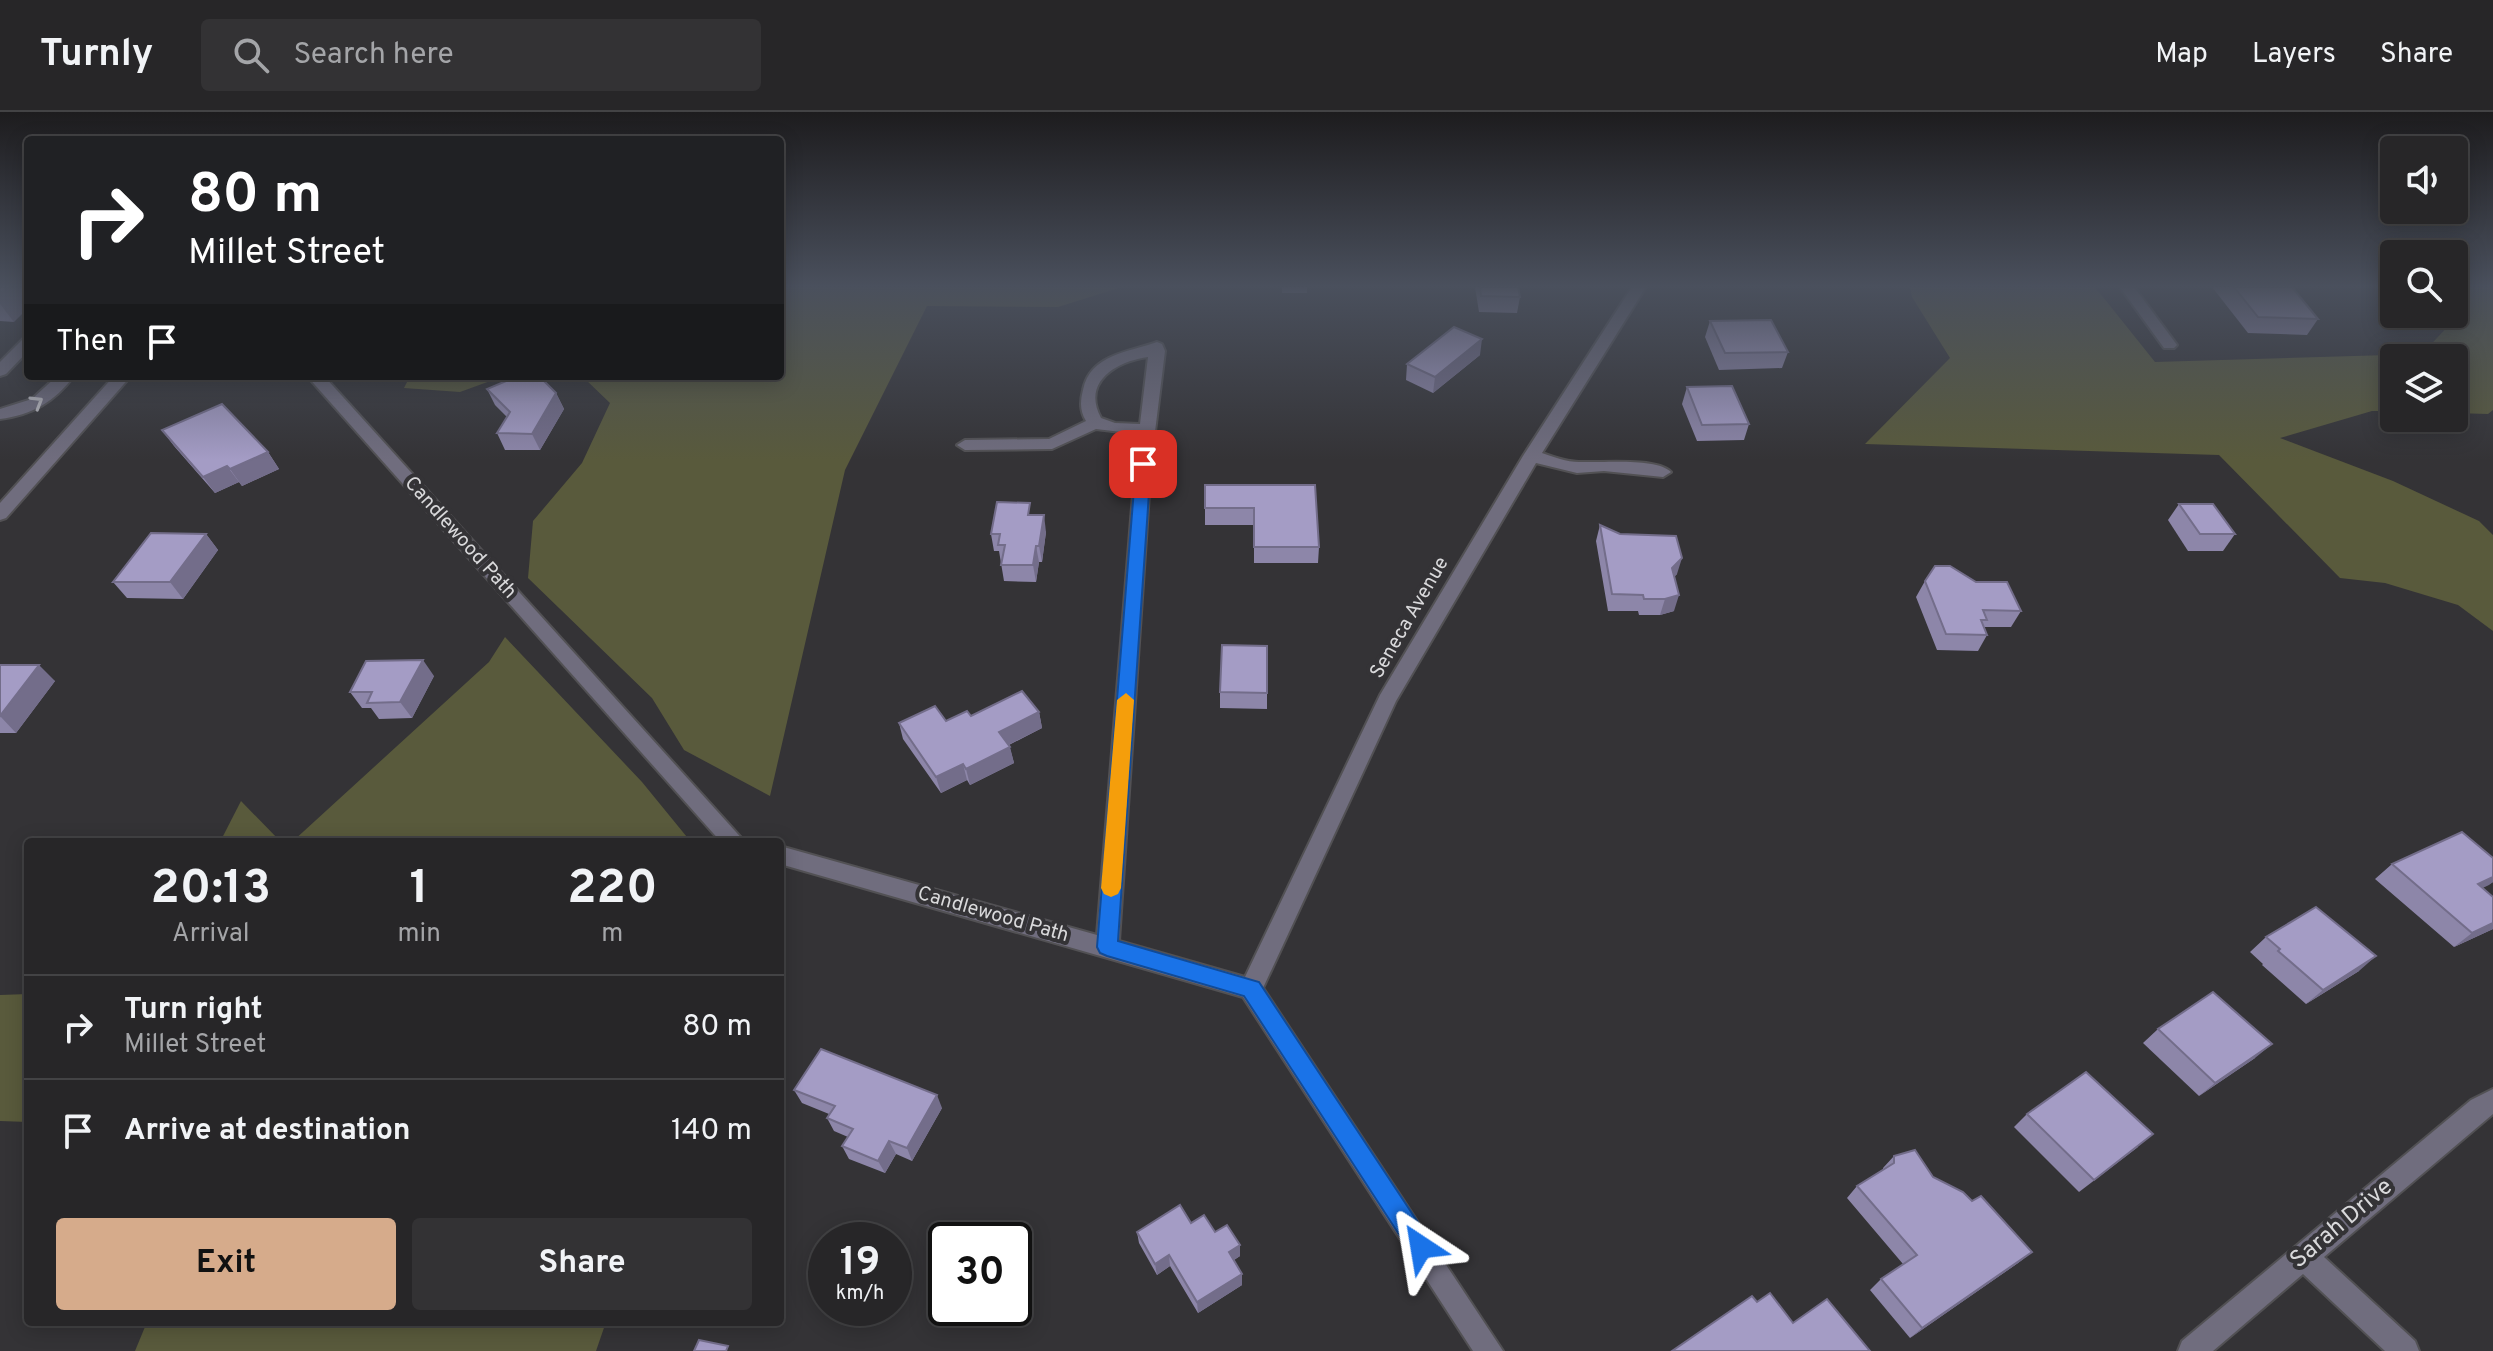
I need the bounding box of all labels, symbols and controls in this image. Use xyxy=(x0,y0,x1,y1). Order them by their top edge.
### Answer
search box xyxy=(201,19,761,91)
text: Turnly xyxy=(40,31,153,80)
icon: search xyxy=(229,33,273,77)
text: Search here xyxy=(293,37,454,74)
text: Map xyxy=(2155,37,2208,73)
text: Layers xyxy=(2252,37,2336,73)
text: Share xyxy=(2380,37,2453,73)
map controls xyxy=(2380,136,2468,432)
button: sound xyxy=(2380,136,2468,224)
text: 80 m xyxy=(188,162,322,232)
icon: right xyxy=(56,168,160,272)
text: Millet Street xyxy=(188,231,385,277)
button: search xyxy=(2380,240,2468,328)
icon: arrive xyxy=(140,320,184,364)
text: Then xyxy=(56,324,124,361)
button: layers xyxy=(2380,344,2468,432)
one-way arrow xyxy=(28,396,43,412)
pin xyxy=(1109,430,1177,498)
icon: arrive xyxy=(1121,442,1165,486)
street label: Candlewood Path xyxy=(398,471,522,605)
street label: Seneca Avenue xyxy=(1365,552,1455,684)
text: 20:13 xyxy=(150,860,271,920)
text: 1 xyxy=(410,860,429,920)
text: 220 xyxy=(567,860,658,920)
street label: Candlewood Path xyxy=(914,881,1072,949)
text: Arrival xyxy=(172,918,250,951)
text: min xyxy=(398,918,441,951)
text: m xyxy=(601,918,623,951)
text: Turn right xyxy=(124,992,262,1029)
icon: right xyxy=(56,1005,100,1049)
text: 80 m xyxy=(682,1009,752,1046)
text: Millet Street xyxy=(124,1029,266,1062)
icon: arrive xyxy=(56,1109,100,1153)
text: Arrive at destination xyxy=(124,1113,410,1150)
text: 140 m xyxy=(671,1113,752,1150)
street label: Sarah Drive xyxy=(2285,1172,2399,1276)
position arrow xyxy=(1379,1205,1463,1289)
button: Exit xyxy=(56,1218,396,1310)
button: Share xyxy=(412,1218,752,1310)
speed limit sign: 30 xyxy=(928,1222,1032,1326)
text: 19 xyxy=(840,1239,880,1289)
text: km/h xyxy=(836,1281,884,1307)

